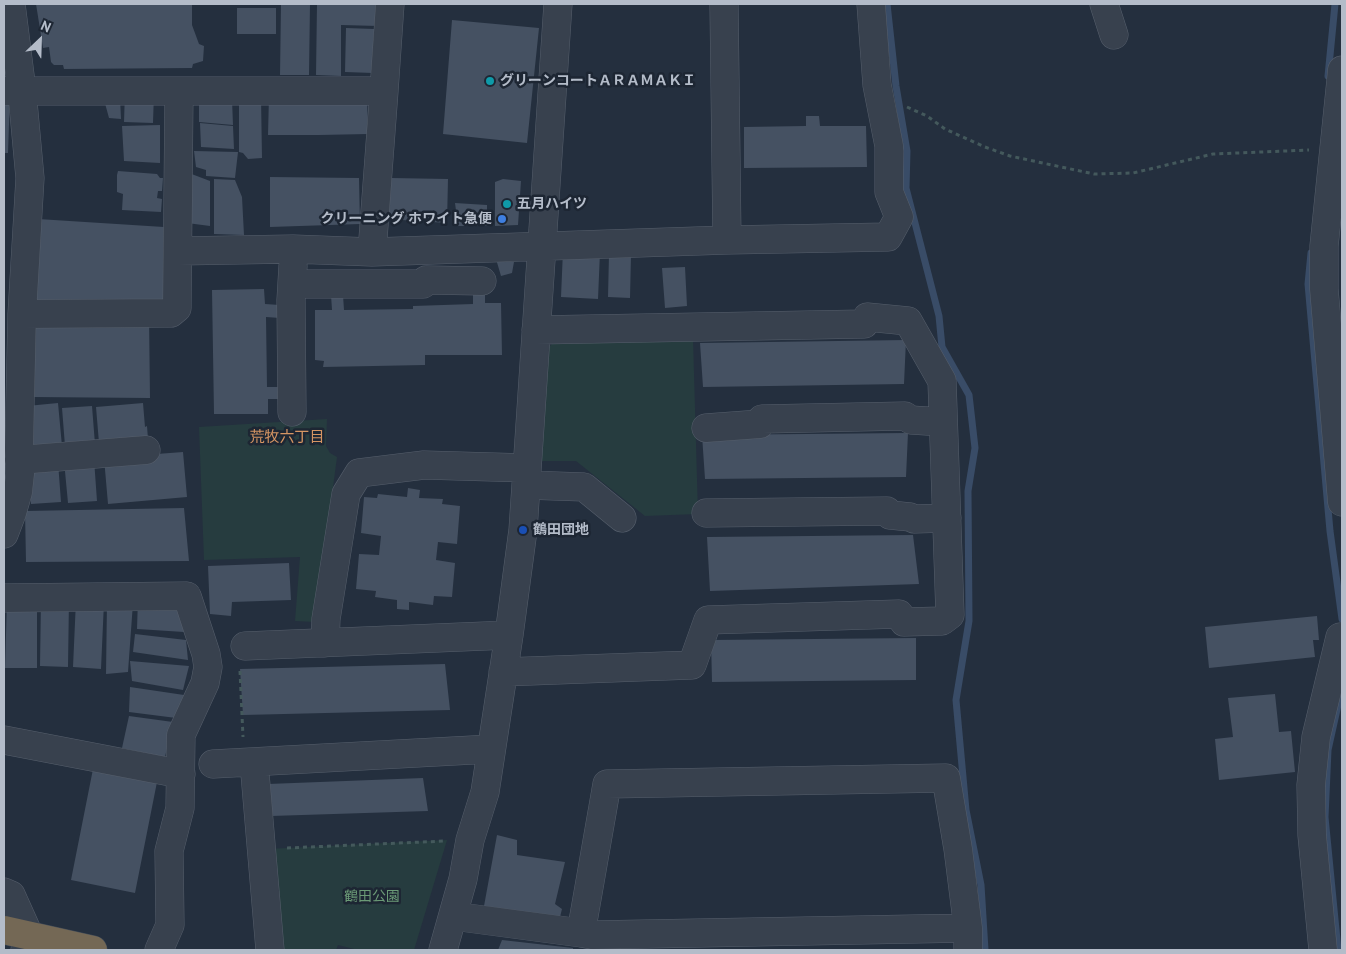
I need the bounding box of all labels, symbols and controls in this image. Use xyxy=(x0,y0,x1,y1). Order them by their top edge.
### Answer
north arrow xyxy=(15,15,65,65)
text: N xyxy=(38,16,54,36)
place label: グリーンコートＡＲＡＭＡＫＩ xyxy=(500,73,696,89)
marker: グリーンコートＡＲＡＭＡＫＩ xyxy=(484,75,496,87)
place label: 五月ハイツ xyxy=(517,196,587,212)
marker: 五月ハイツ xyxy=(501,198,513,210)
place label: クリーニング ホワイト急便 xyxy=(320,211,492,227)
marker: クリーニング ホワイト急便 xyxy=(496,213,508,225)
district label: 荒牧六丁目 xyxy=(250,429,324,447)
place label: 鶴田団地 xyxy=(533,522,589,538)
marker: 鶴田団地 xyxy=(517,524,529,536)
park label: 鶴田公園 xyxy=(344,889,400,905)

